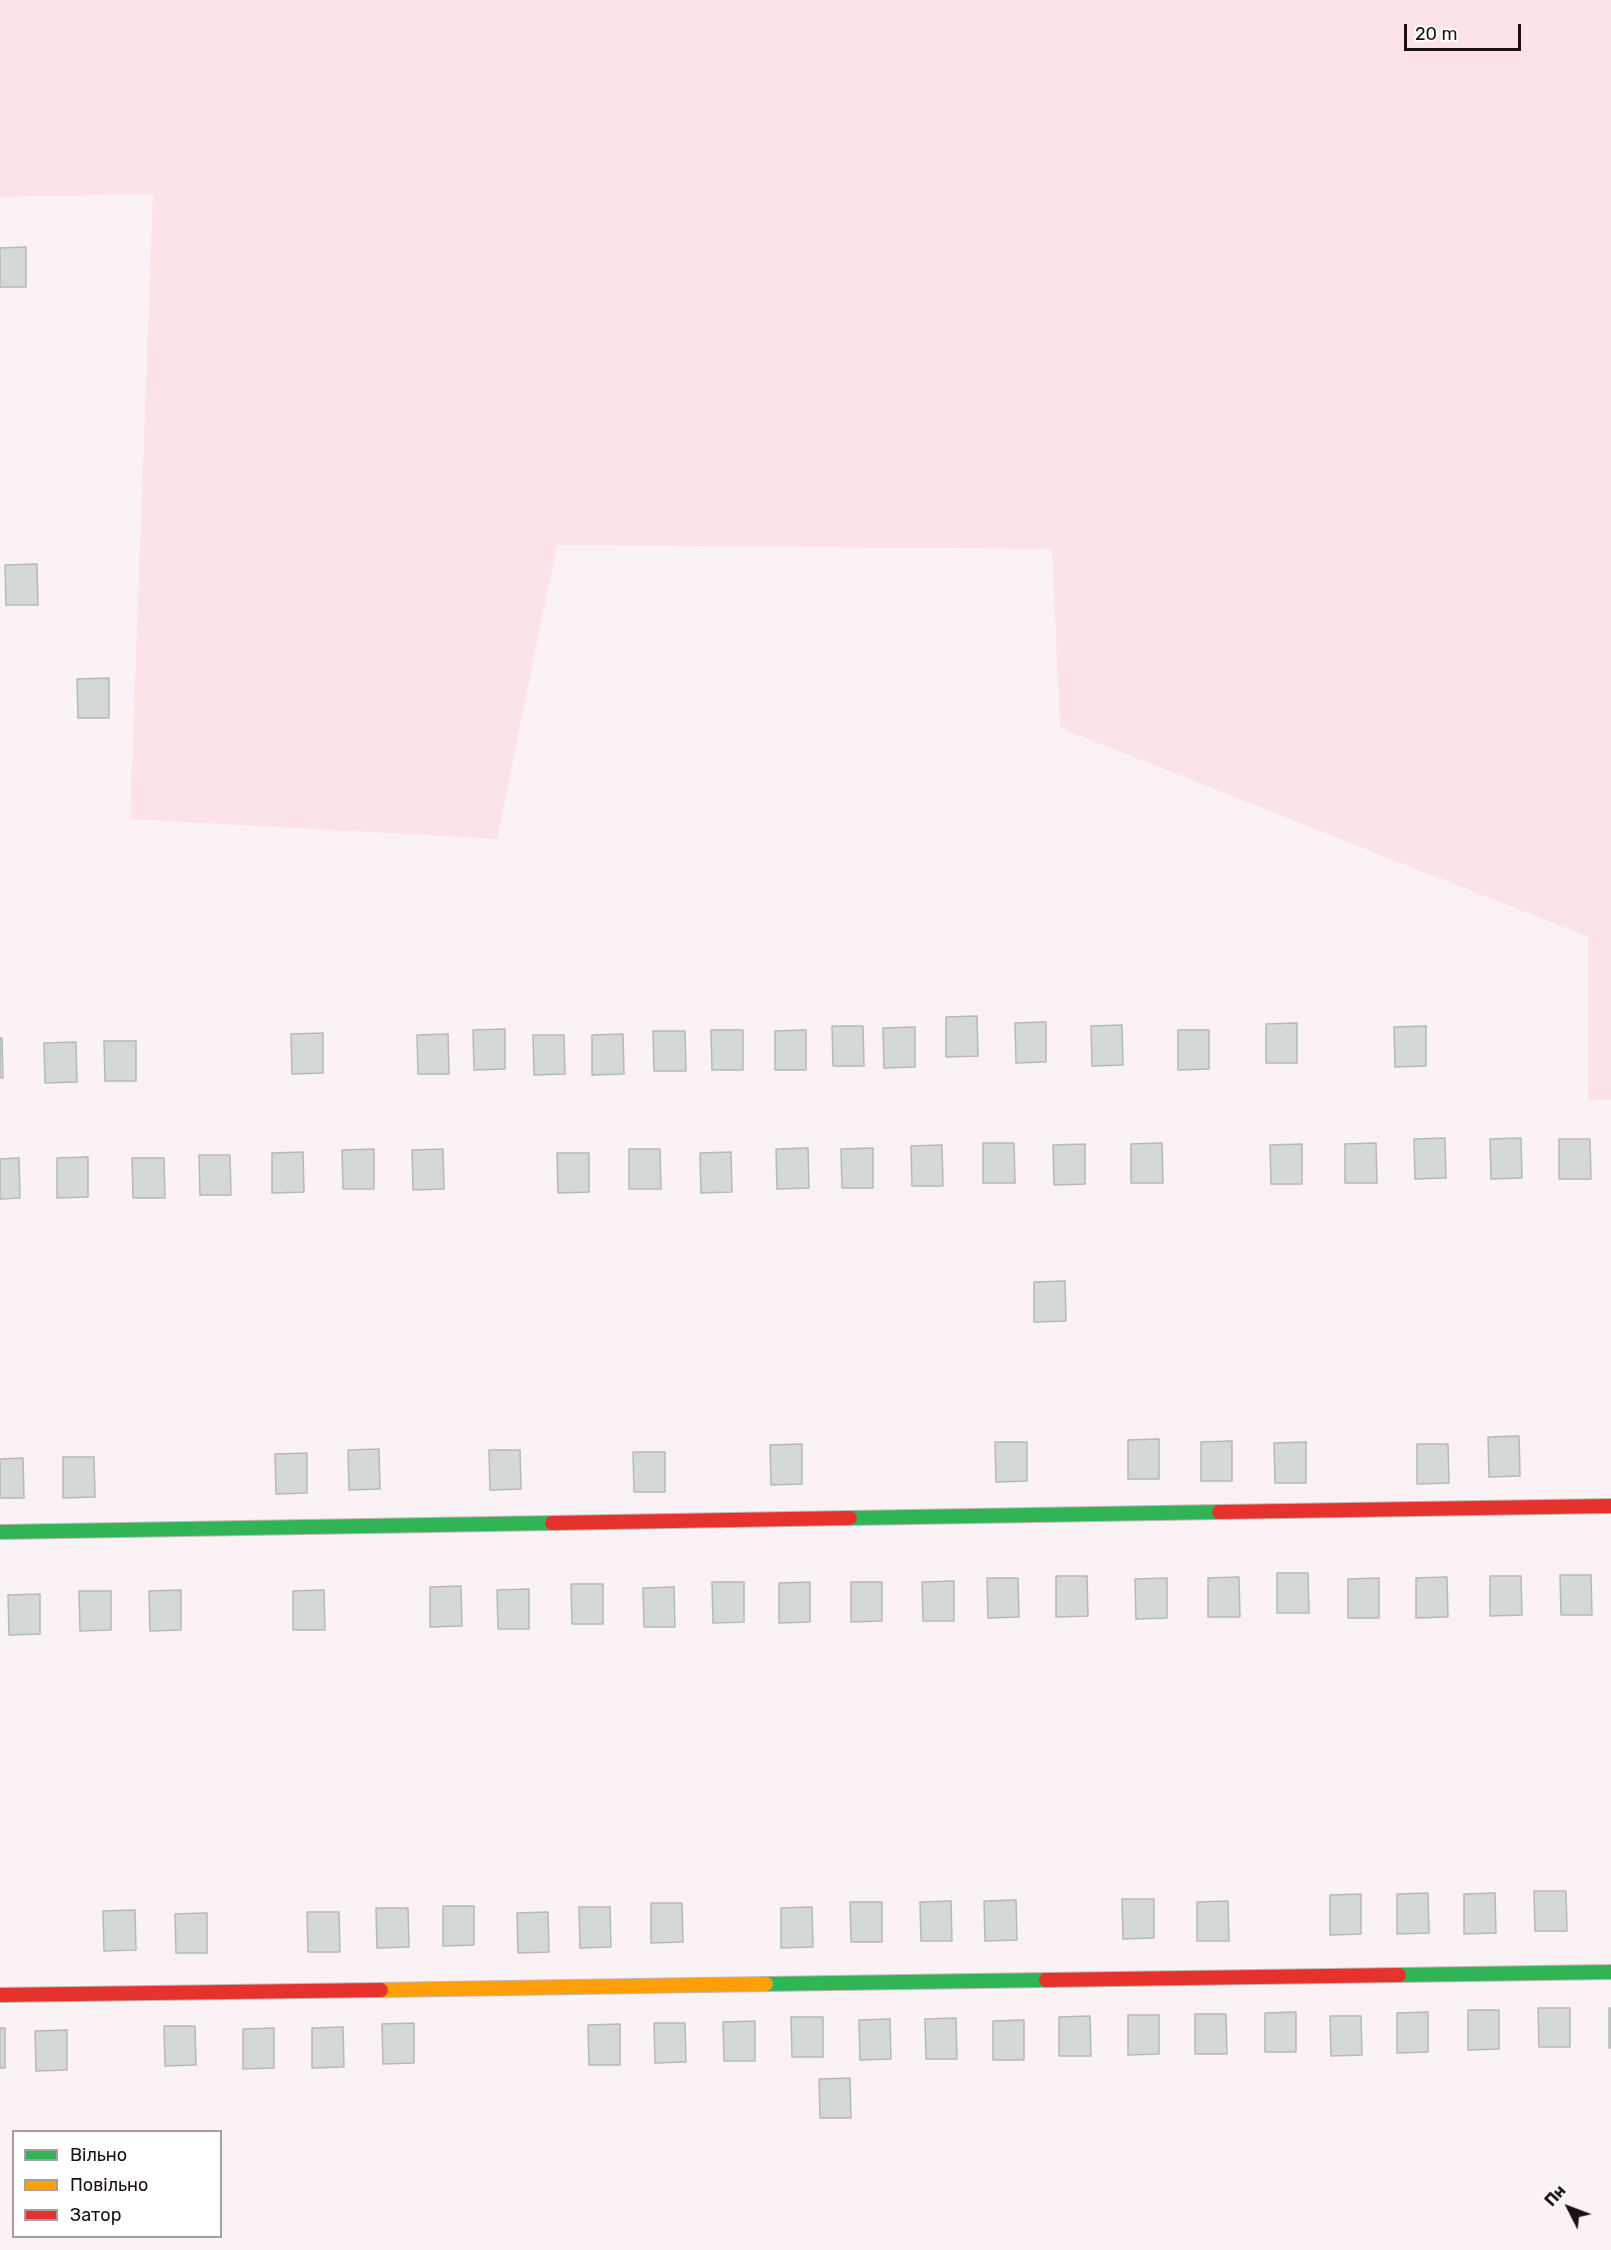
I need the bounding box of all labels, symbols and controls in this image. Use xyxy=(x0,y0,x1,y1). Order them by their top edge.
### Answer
scale bar xyxy=(1407,12,1524,50)
text: 20 m xyxy=(1415,23,1457,45)
legend xyxy=(12,2130,222,2238)
text: Вільно xyxy=(70,2144,127,2166)
text: Повільно xyxy=(70,2174,148,2196)
north arrow xyxy=(1539,2178,1599,2238)
text: Пн xyxy=(1541,2181,1570,2210)
text: Затор xyxy=(70,2204,121,2226)

